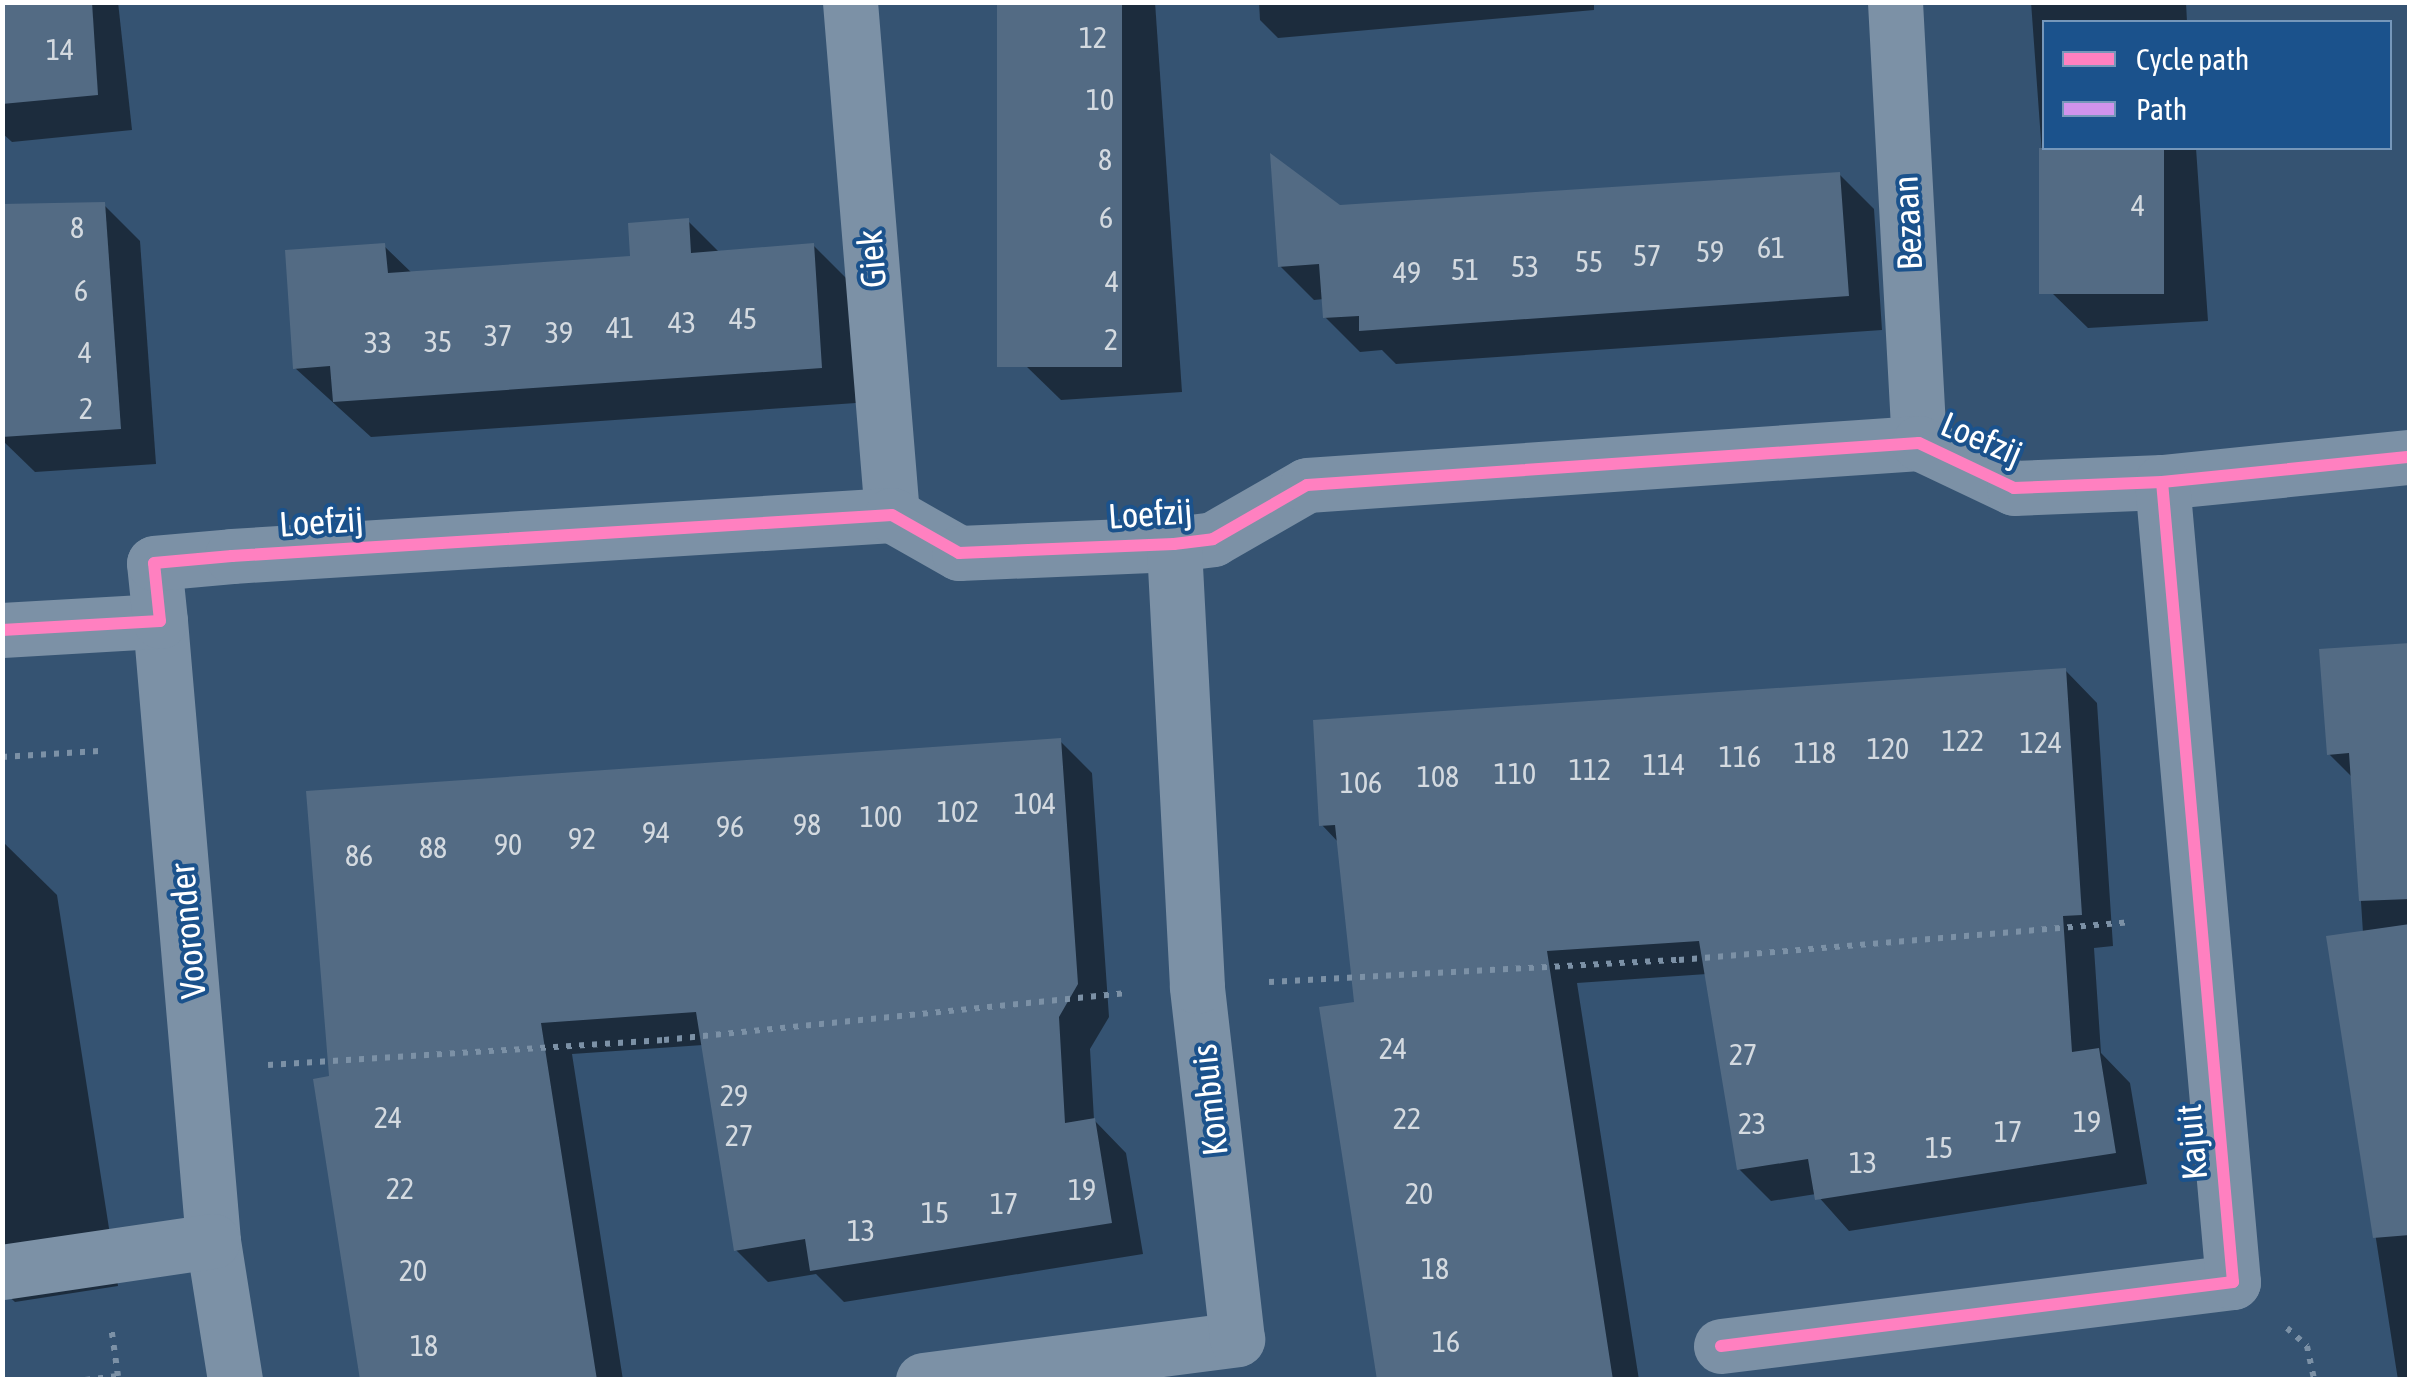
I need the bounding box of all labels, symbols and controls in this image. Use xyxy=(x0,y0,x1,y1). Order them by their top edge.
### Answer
house number: 12 xyxy=(1079,19,1107,55)
legend xyxy=(2042,20,2392,150)
house number: 14 xyxy=(46,31,74,67)
text: Cycle path xyxy=(2136,42,2249,76)
house number: 10 xyxy=(1086,81,1114,117)
text: Path xyxy=(2136,92,2187,126)
house number: 8 xyxy=(1098,141,1112,177)
street label: Bezaan xyxy=(1884,175,1930,271)
house number: 4 xyxy=(2131,187,2145,223)
house number: 6 xyxy=(1099,199,1113,235)
house number: 8 xyxy=(70,209,84,245)
street label: Giek xyxy=(848,228,894,290)
house number: 61 xyxy=(1757,229,1785,265)
house number: 59 xyxy=(1696,233,1724,269)
house number: 57 xyxy=(1633,237,1661,273)
house number: 55 xyxy=(1575,243,1603,279)
house number: 53 xyxy=(1511,248,1539,284)
house number: 51 xyxy=(1451,251,1479,287)
house number: 49 xyxy=(1393,254,1421,290)
house number: 4 xyxy=(1105,263,1119,299)
house number: 6 xyxy=(74,272,88,308)
house number: 45 xyxy=(729,300,757,336)
house number: 43 xyxy=(668,304,696,340)
house number: 41 xyxy=(606,309,634,345)
house number: 39 xyxy=(545,314,573,350)
house number: 37 xyxy=(484,317,512,353)
house number: 2 xyxy=(1104,321,1118,357)
house number: 35 xyxy=(424,323,452,359)
house number: 33 xyxy=(364,324,392,360)
house number: 4 xyxy=(78,334,92,370)
house number: 2 xyxy=(79,390,93,426)
street label: Loefzij xyxy=(1935,402,2029,474)
street label: Loefzij xyxy=(1107,489,1193,537)
street label: Loefzij xyxy=(278,497,364,545)
house number: 122 xyxy=(1942,722,1984,758)
house number: 124 xyxy=(2020,724,2062,760)
house number: 120 xyxy=(1867,730,1909,766)
house number: 118 xyxy=(1794,734,1836,770)
house number: 116 xyxy=(1719,738,1761,774)
house number: 114 xyxy=(1643,746,1685,782)
house number: 112 xyxy=(1569,751,1611,787)
house number: 110 xyxy=(1494,755,1536,791)
house number: 108 xyxy=(1417,758,1459,794)
house number: 106 xyxy=(1340,764,1382,800)
house number: 104 xyxy=(1014,785,1056,821)
house number: 102 xyxy=(937,793,979,829)
house number: 100 xyxy=(860,798,902,834)
house number: 98 xyxy=(793,806,821,842)
house number: 96 xyxy=(716,808,744,844)
house number: 94 xyxy=(642,814,670,850)
house number: 92 xyxy=(568,820,596,856)
house number: 90 xyxy=(494,826,522,862)
house number: 88 xyxy=(419,829,447,865)
house number: 86 xyxy=(345,837,373,873)
street label: Vooronder xyxy=(160,862,214,1000)
house number: 24 xyxy=(1379,1030,1407,1066)
house number: 27 xyxy=(1729,1036,1757,1072)
street label: Kombuis xyxy=(1182,1042,1236,1158)
house number: 29 xyxy=(720,1077,748,1113)
house number: 24 xyxy=(374,1099,402,1135)
house number: 22 xyxy=(1393,1100,1421,1136)
street label: Kajuit xyxy=(2167,1102,2215,1182)
house number: 19 xyxy=(2073,1103,2101,1139)
house number: 23 xyxy=(1738,1105,1766,1141)
house number: 17 xyxy=(1994,1113,2022,1149)
house number: 27 xyxy=(725,1117,753,1153)
house number: 15 xyxy=(1925,1129,1953,1165)
house number: 13 xyxy=(1849,1144,1877,1180)
house number: 22 xyxy=(386,1170,414,1206)
house number: 19 xyxy=(1068,1171,1096,1207)
house number: 20 xyxy=(1405,1175,1433,1211)
house number: 17 xyxy=(990,1185,1018,1221)
house number: 15 xyxy=(921,1194,949,1230)
house number: 13 xyxy=(847,1212,875,1248)
house number: 18 xyxy=(1421,1250,1449,1286)
house number: 20 xyxy=(399,1252,427,1288)
house number: 16 xyxy=(1432,1323,1460,1359)
house number: 18 xyxy=(410,1327,438,1363)

